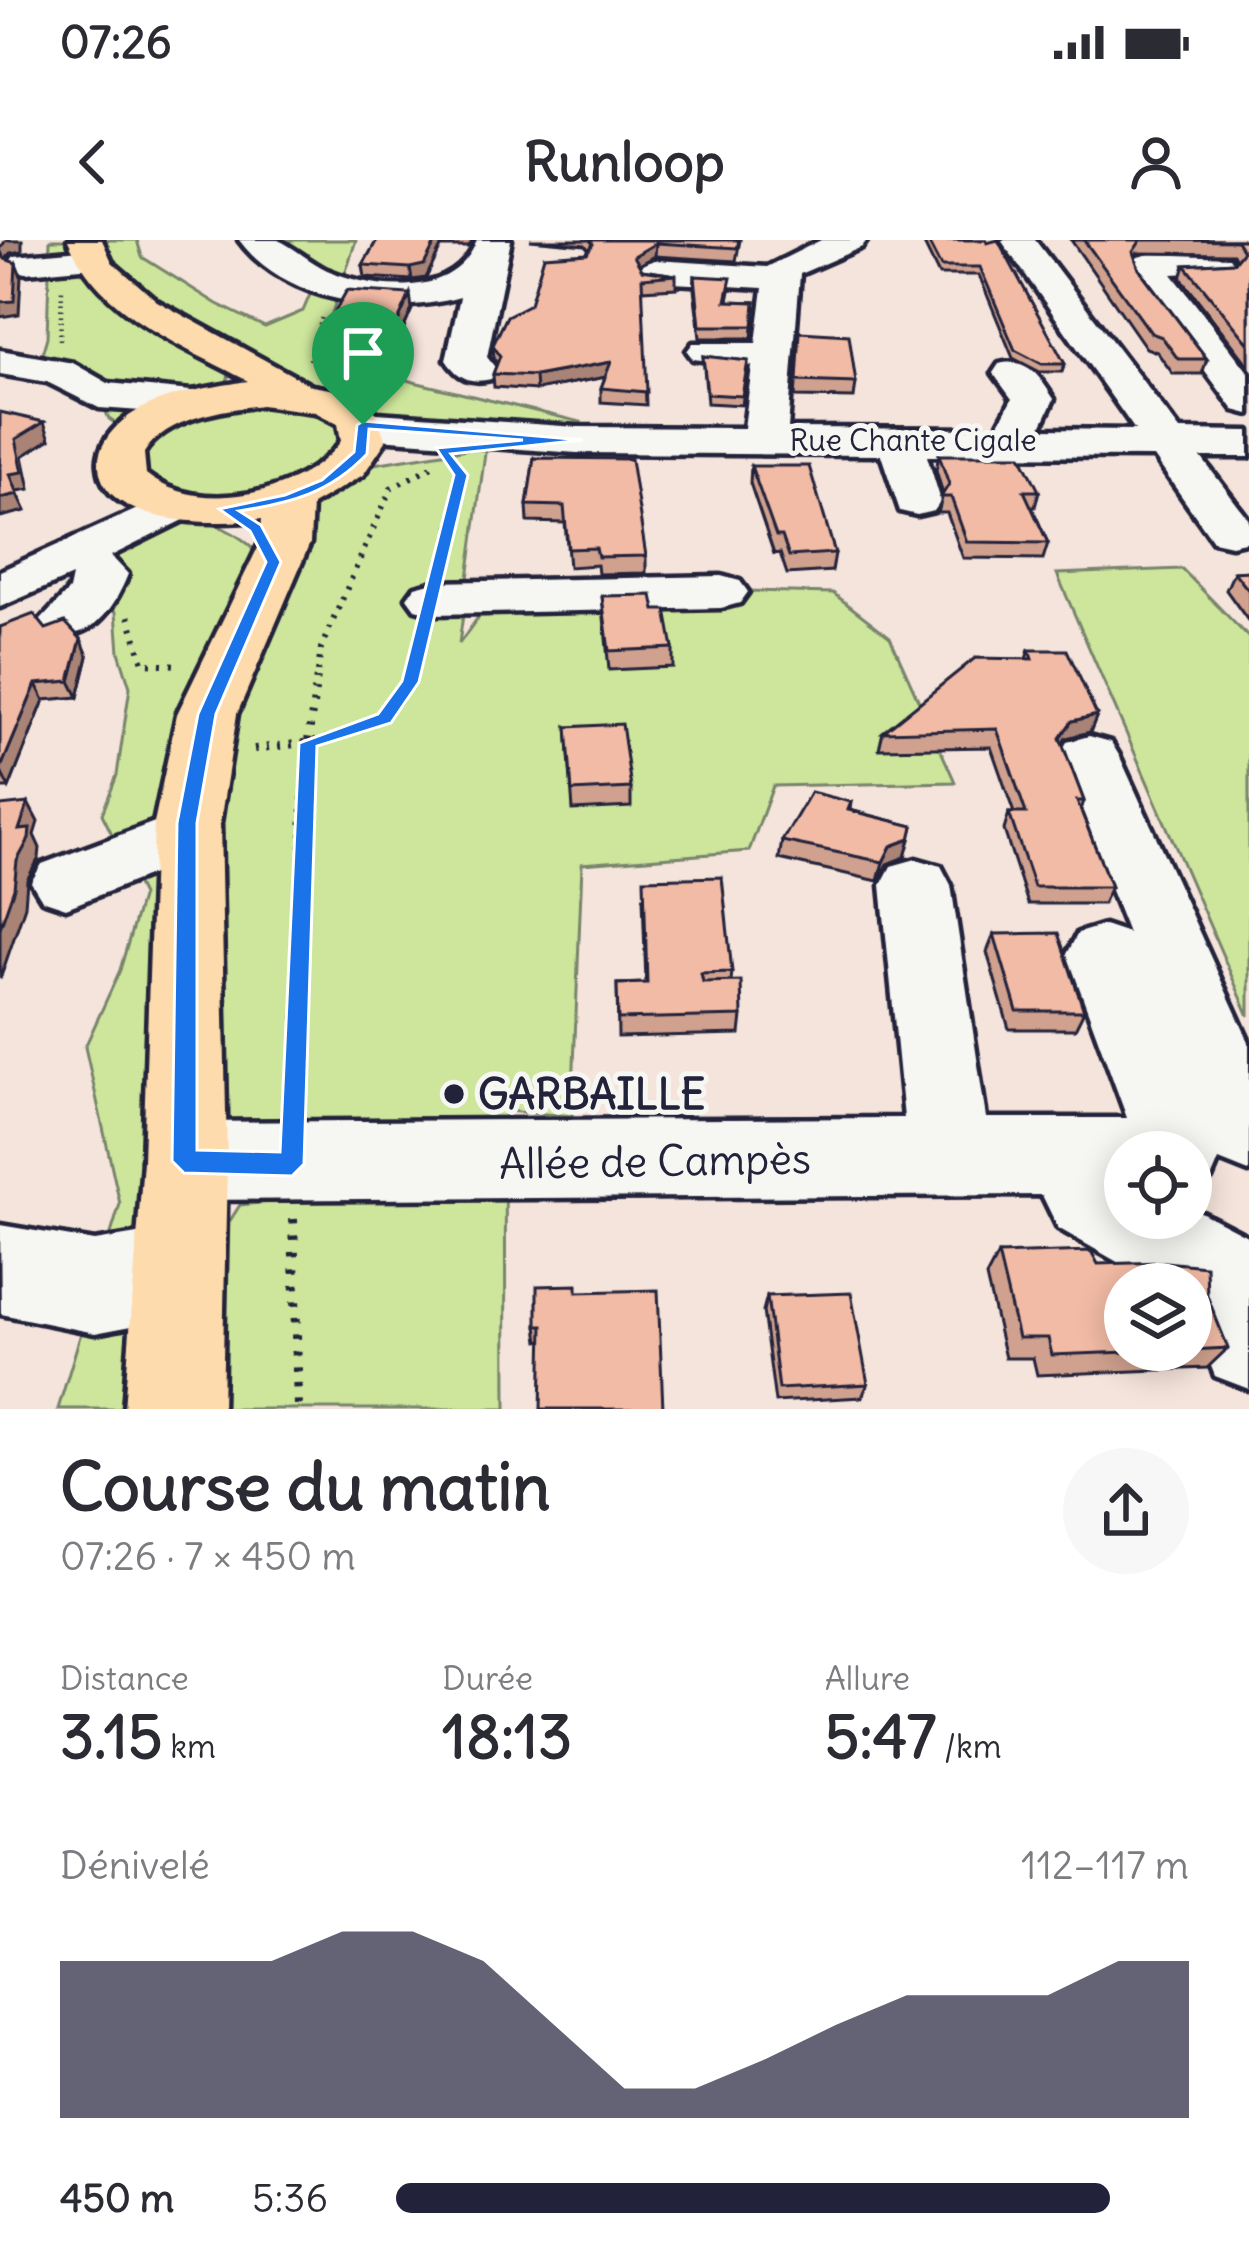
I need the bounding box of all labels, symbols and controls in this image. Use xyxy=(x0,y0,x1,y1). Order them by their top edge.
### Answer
text: 07:26 xyxy=(60,14,172,70)
text: Runloop xyxy=(524,128,725,196)
icon: back xyxy=(60,129,126,195)
icon: person xyxy=(1123,129,1189,195)
pin xyxy=(312,302,414,425)
icon: arrive xyxy=(330,320,396,386)
street label: Rue Chante Cigale xyxy=(789,421,1037,459)
place label: GARBAILLE xyxy=(478,1068,705,1120)
marker: GARBAILLE xyxy=(441,1081,467,1107)
map controls xyxy=(1104,1131,1212,1371)
button: locate xyxy=(1104,1131,1212,1239)
street label: Allée de Campès xyxy=(499,1132,811,1190)
button: layers xyxy=(1104,1263,1212,1371)
text: Course du matin xyxy=(60,1445,551,1528)
button: share xyxy=(1063,1448,1189,1574)
text: 07:26 · 7 × 450 m xyxy=(60,1532,356,1581)
text: Distance xyxy=(60,1657,189,1699)
text: Durée xyxy=(442,1657,533,1699)
text: Allure xyxy=(825,1657,910,1699)
text: 3.15 xyxy=(60,1699,162,1774)
text: 18:13 xyxy=(442,1699,572,1774)
text: 5:47 xyxy=(825,1699,936,1774)
text: km xyxy=(162,1725,216,1767)
text: /km xyxy=(936,1725,1002,1767)
text: Dénivelé xyxy=(60,1841,210,1890)
text: 112–117 m xyxy=(1021,1841,1189,1890)
text: 450 m xyxy=(60,2174,174,2223)
text: 5:36 xyxy=(252,2174,328,2223)

